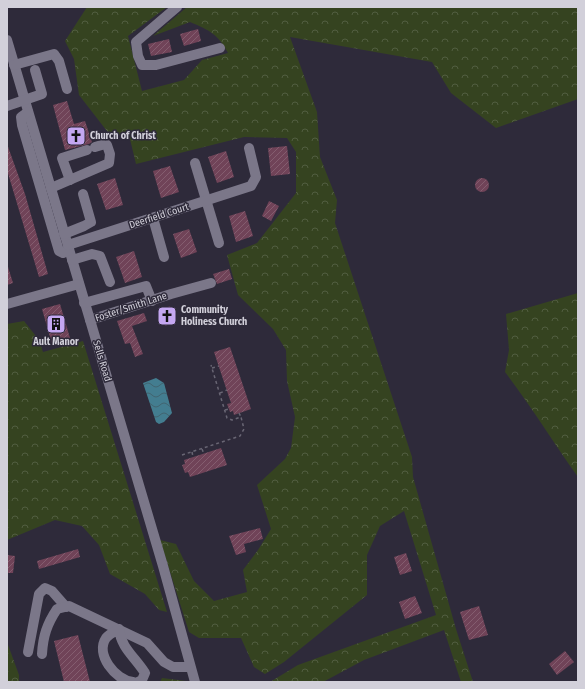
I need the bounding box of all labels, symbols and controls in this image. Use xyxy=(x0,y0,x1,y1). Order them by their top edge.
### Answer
church icon: Church of Christ xyxy=(65,125,87,147)
place label: Church of Christ xyxy=(90,130,156,142)
street label: Deerfield Court xyxy=(128,201,191,231)
street label: Foster/Smith Lane xyxy=(94,290,168,324)
place label: Community Holiness Church xyxy=(181,304,247,328)
church icon: Community Holiness Church xyxy=(156,305,178,327)
building icon: Ault Manor xyxy=(45,313,67,335)
place label: Ault Manor xyxy=(32,336,79,348)
street label: Sells Road xyxy=(90,339,114,383)

